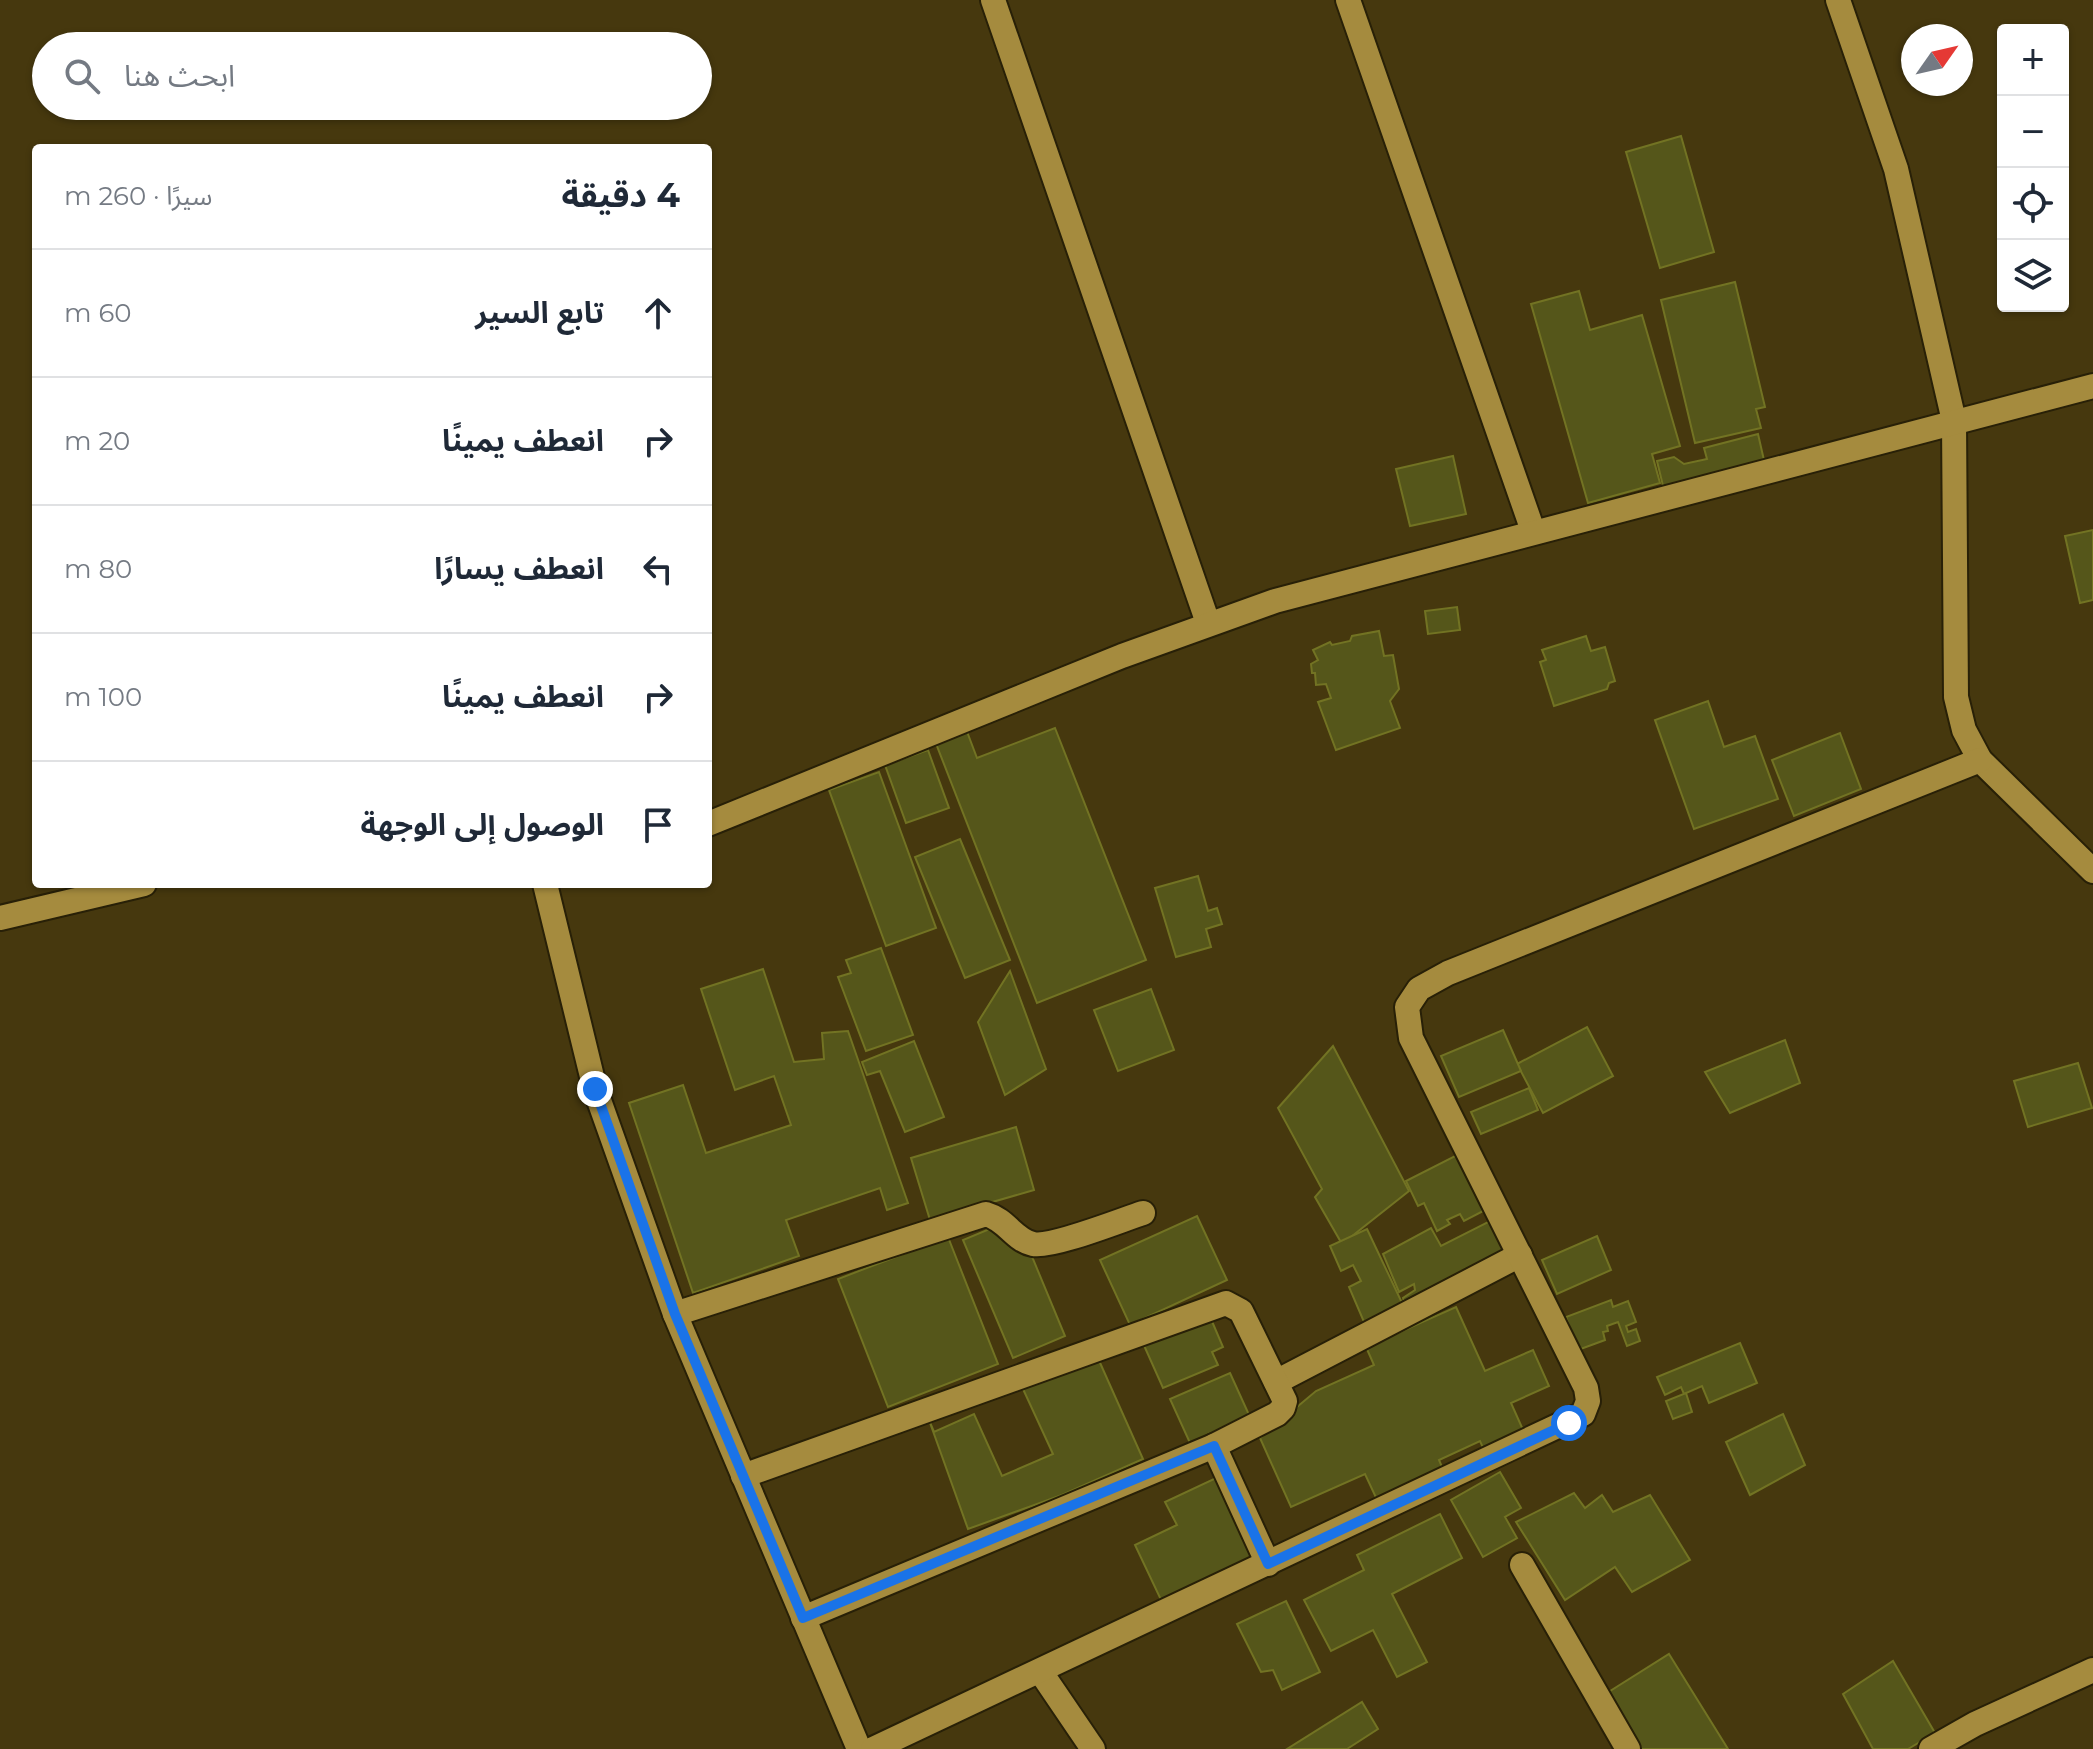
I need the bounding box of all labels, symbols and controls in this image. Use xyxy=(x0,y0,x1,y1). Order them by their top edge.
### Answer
north arrow xyxy=(1901,24,1973,96)
map controls xyxy=(1997,24,2069,312)
button: + xyxy=(1997,24,2069,96)
search box xyxy=(32,32,712,120)
icon: search xyxy=(60,54,104,98)
text: ابحث هنا xyxy=(124,57,235,94)
button: − xyxy=(1997,96,2069,168)
button: locate xyxy=(1997,168,2069,240)
text: 4 دقيقة xyxy=(561,174,680,216)
text: سيرًا · 260 m xyxy=(64,180,212,212)
button: layers xyxy=(1997,240,2069,312)
icon: ahead xyxy=(636,291,680,335)
text: تابع السير xyxy=(475,294,604,331)
text: 60 m xyxy=(64,297,131,329)
icon: right xyxy=(636,419,680,463)
text: انعطف يمينًا xyxy=(442,422,604,459)
text: 20 m xyxy=(64,425,130,457)
icon: left xyxy=(636,547,680,591)
text: انعطف يسارًا xyxy=(434,550,604,587)
text: 80 m xyxy=(64,553,132,585)
icon: right xyxy=(636,675,680,719)
text: انعطف يمينًا xyxy=(442,678,604,715)
text: 100 m xyxy=(64,681,142,713)
icon: arrive xyxy=(636,803,680,847)
text: الوصول إلى الوجهة xyxy=(360,806,604,843)
route end xyxy=(577,1071,613,1107)
route start xyxy=(1551,1405,1587,1441)

